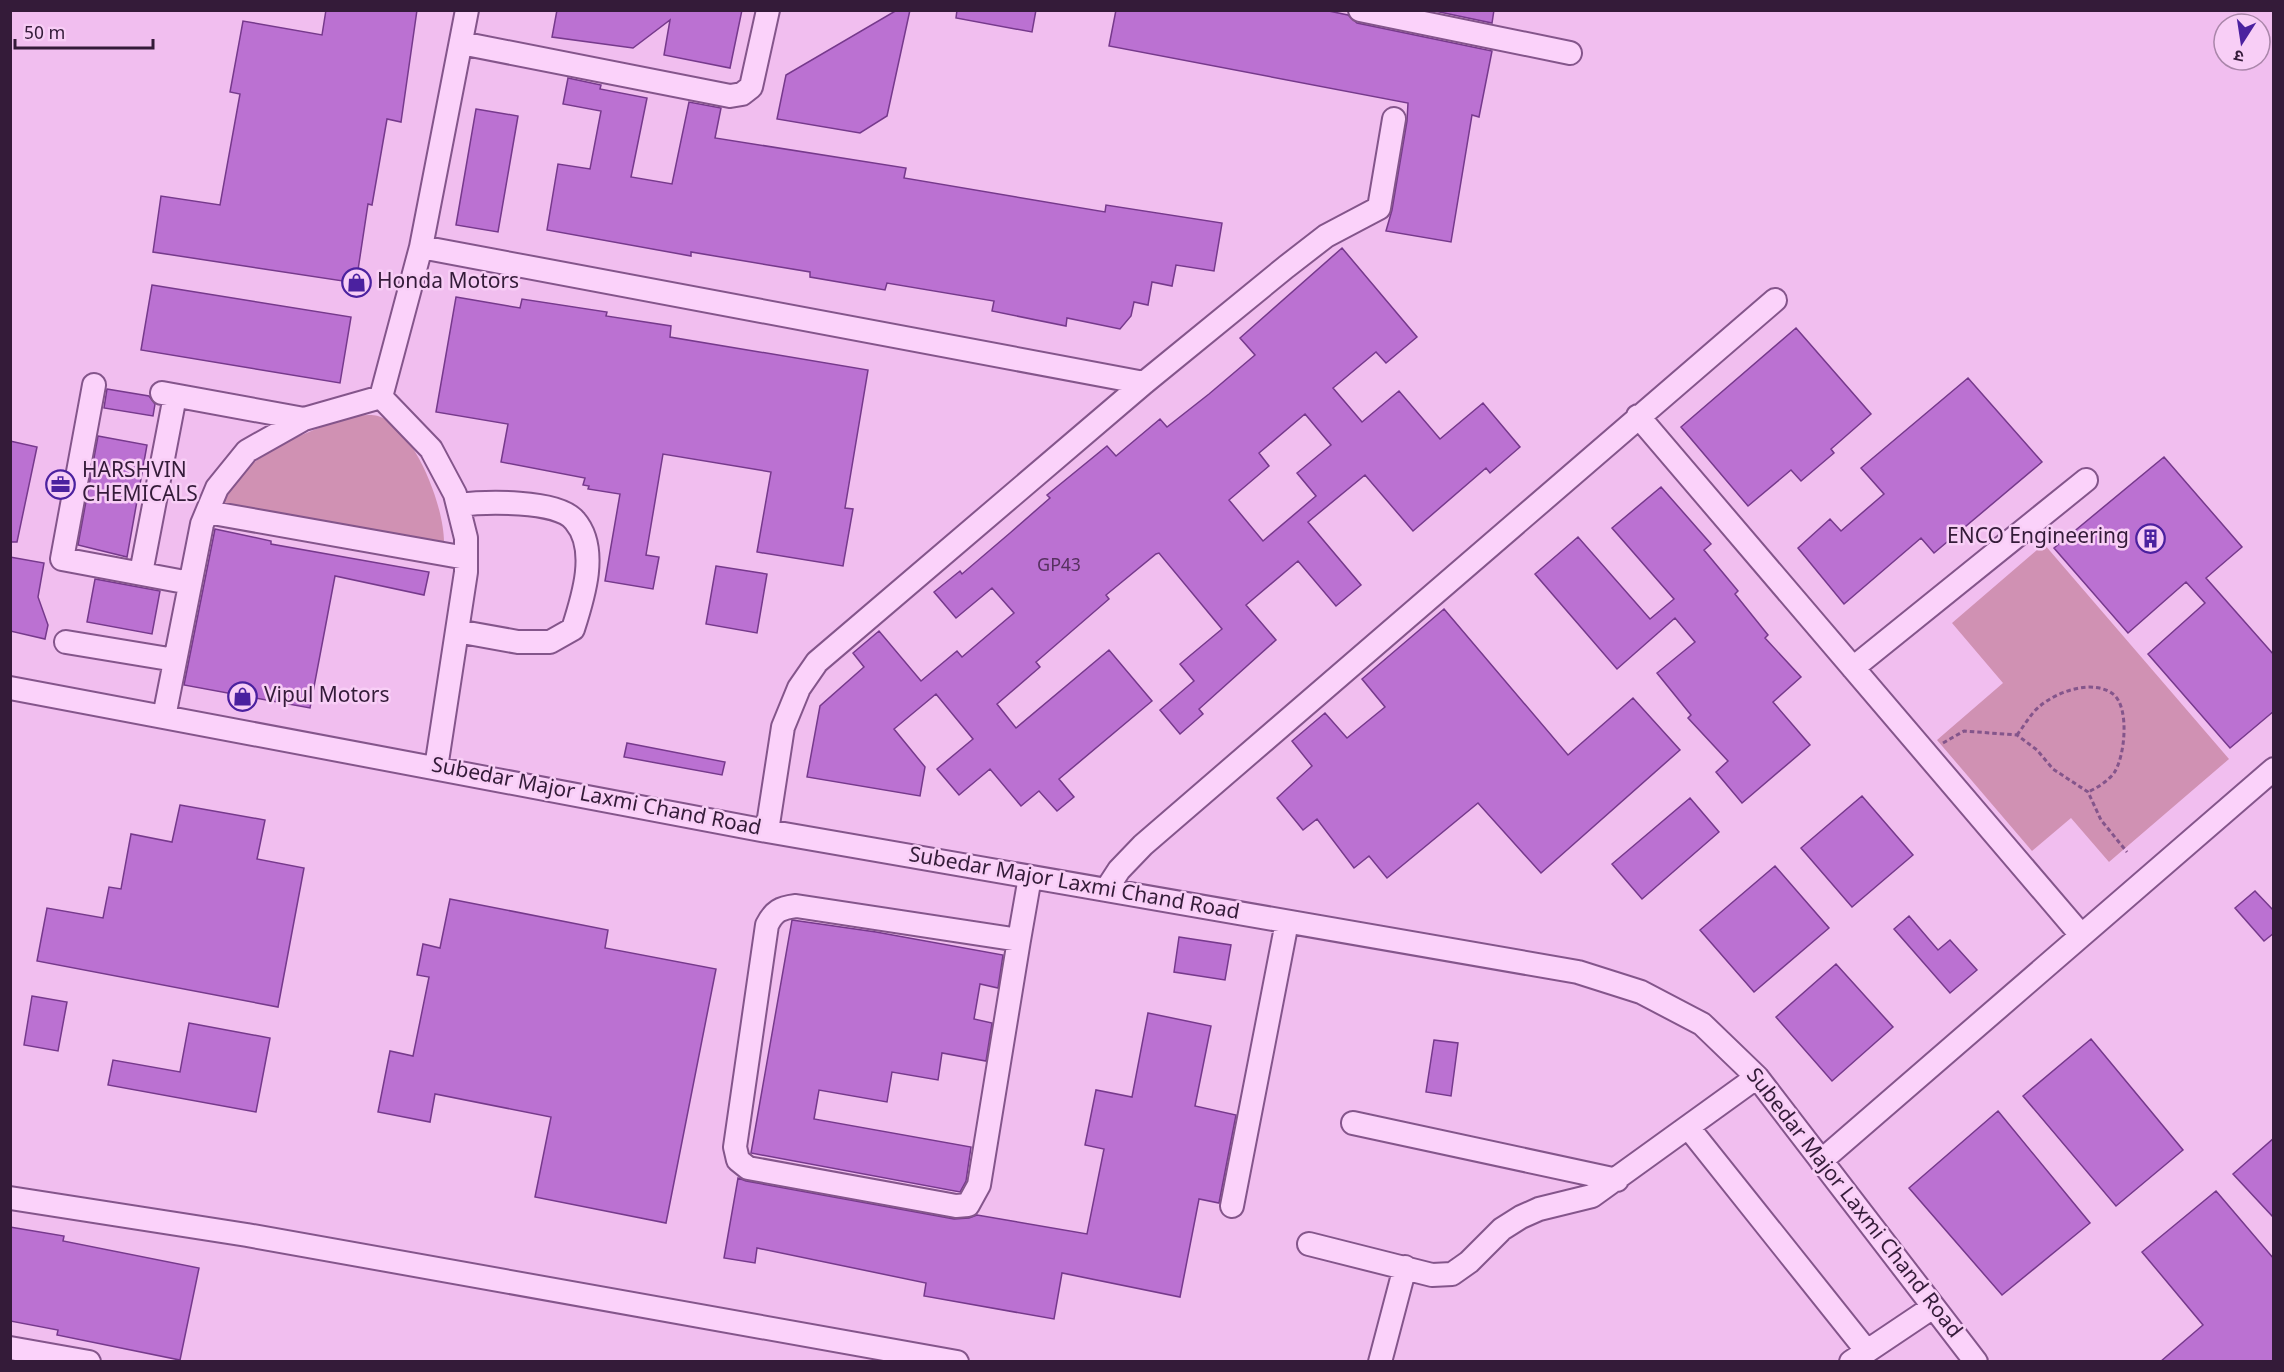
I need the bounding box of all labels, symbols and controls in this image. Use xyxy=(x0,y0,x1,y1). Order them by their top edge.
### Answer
scale bar xyxy=(15,12,153,50)
north arrow xyxy=(2212,12,2272,72)
text: 50 m xyxy=(24,23,65,46)
text: उ xyxy=(2232,43,2246,65)
shop icon: Honda Motors xyxy=(340,267,372,299)
place label: Honda Motors xyxy=(377,269,519,297)
place label: HARSHVIN CHEMICALS xyxy=(82,458,198,510)
office icon: HARSHVIN CHEMICALS xyxy=(45,468,77,500)
building icon: ENCO Engineering xyxy=(2134,522,2166,554)
place label: ENCO Engineering xyxy=(1947,524,2129,552)
house number: GP43 xyxy=(1037,555,1081,578)
shop icon: Vipul Motors xyxy=(227,681,259,713)
place label: Vipul Motors xyxy=(264,683,390,711)
street label: Subedar Major Laxmi Chand Road xyxy=(429,752,763,844)
street label: Subedar Major Laxmi Chand Road xyxy=(906,842,1242,928)
street label: Subedar Major Laxmi Chand Road xyxy=(1739,1063,1967,1345)

